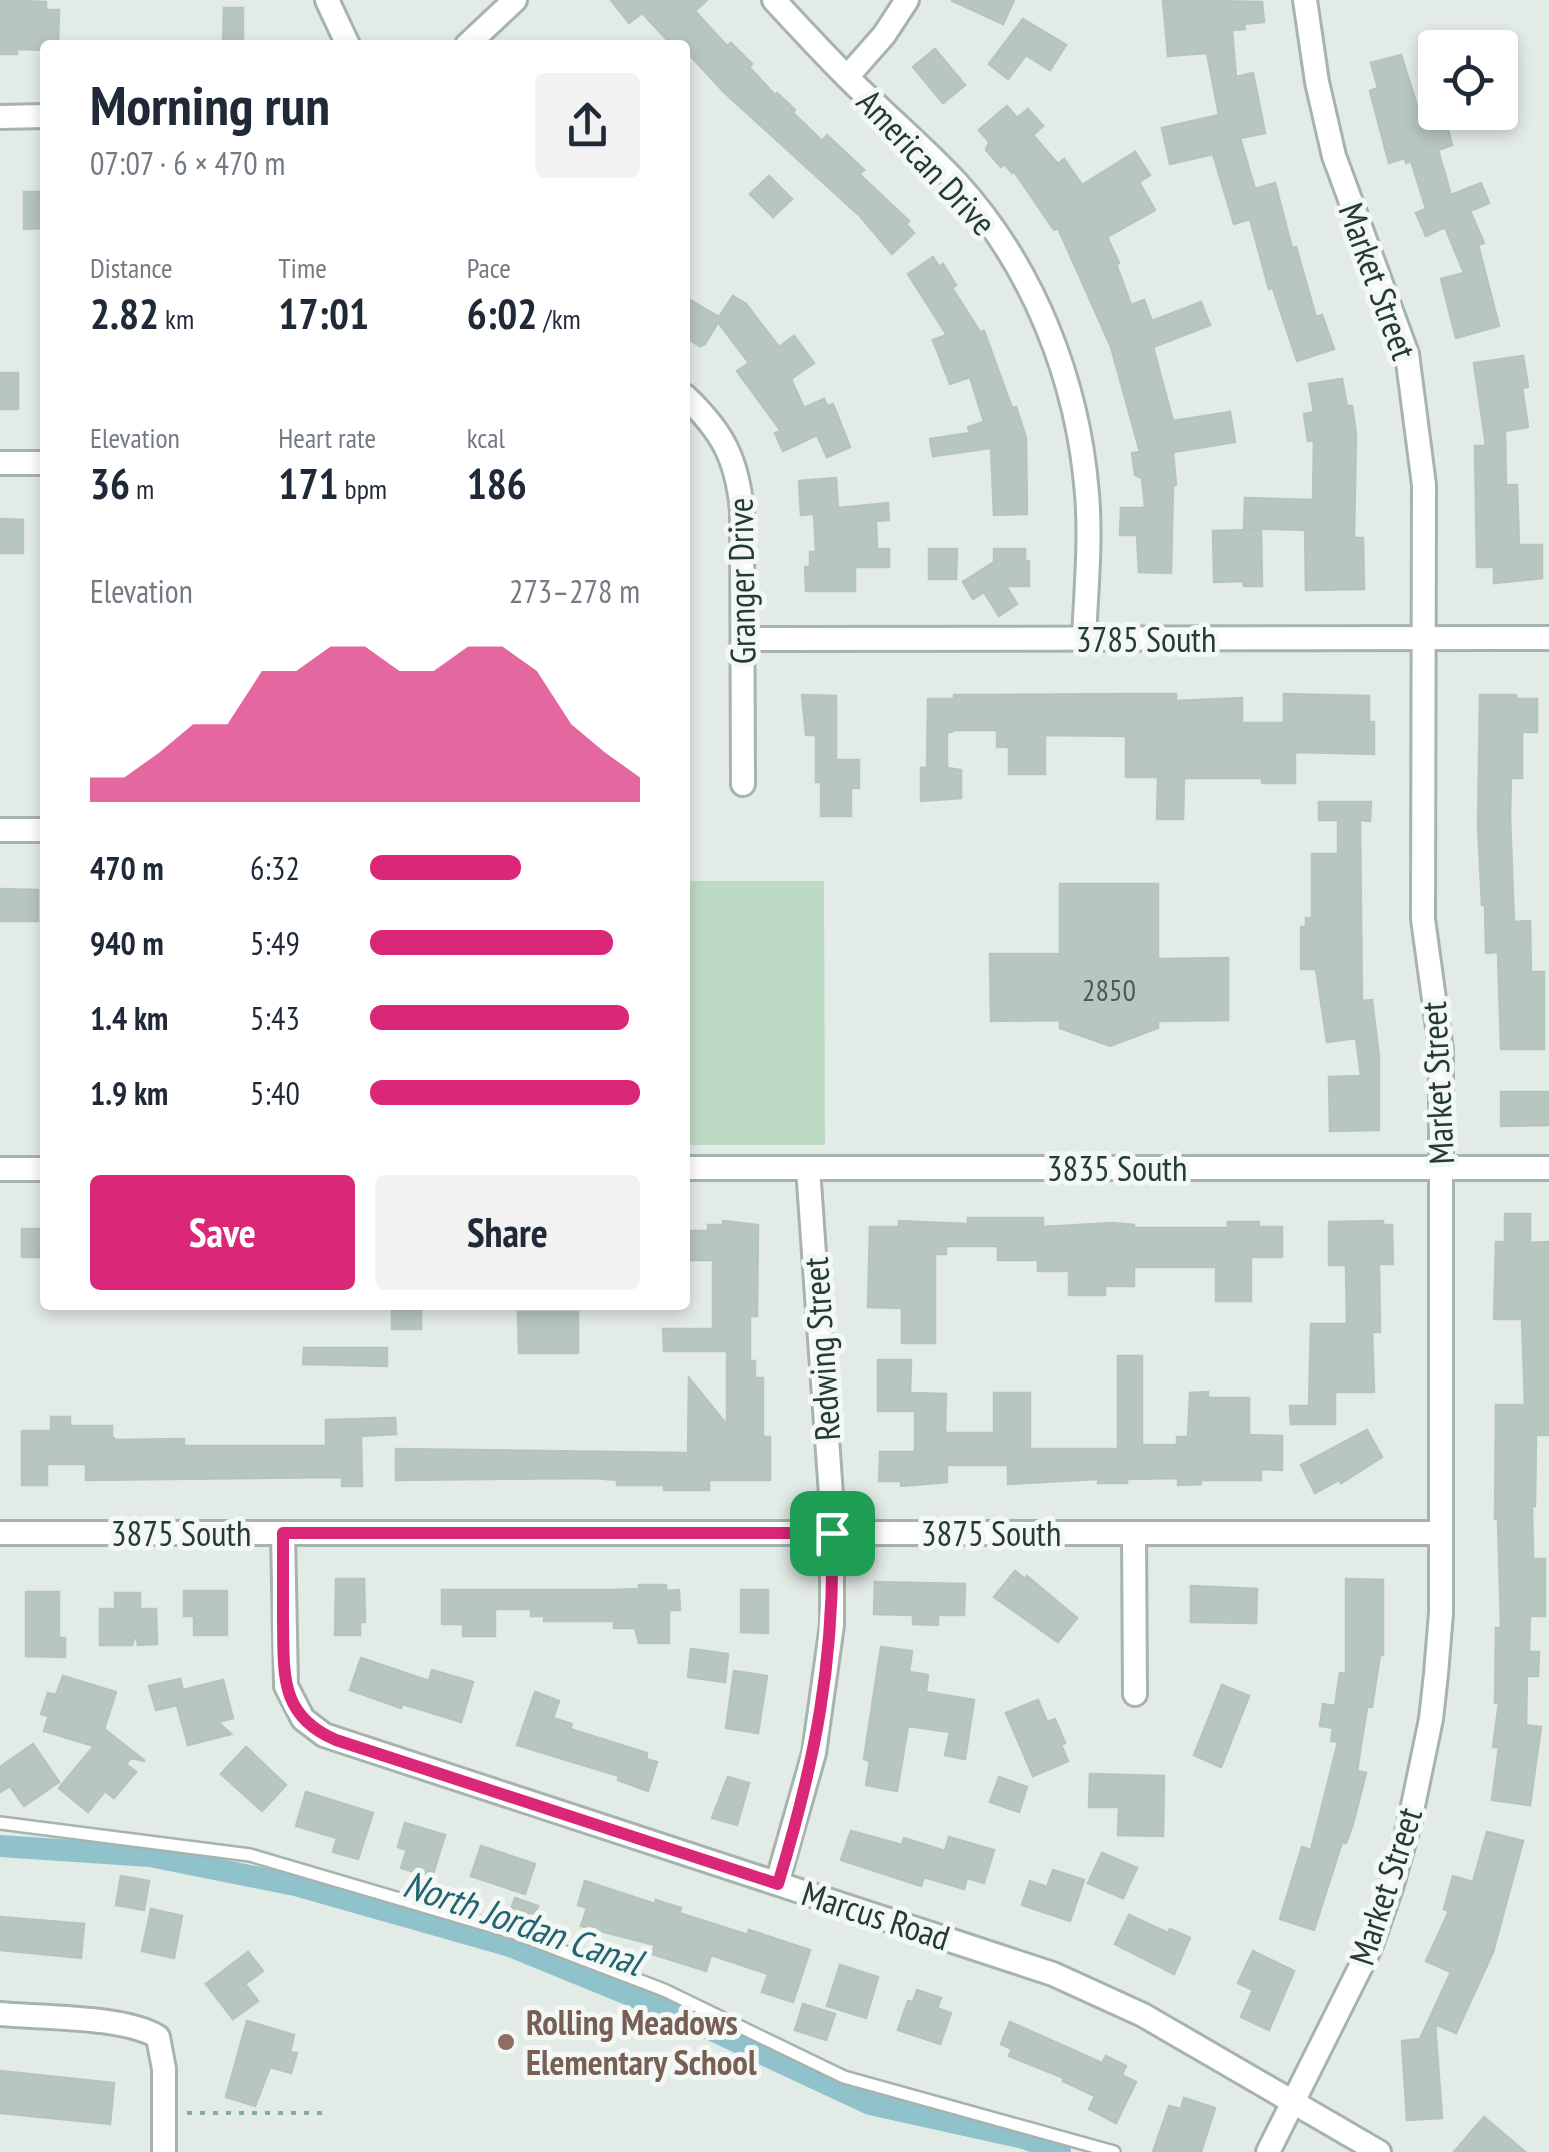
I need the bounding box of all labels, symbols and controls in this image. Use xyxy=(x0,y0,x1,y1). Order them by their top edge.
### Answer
map controls xyxy=(1418,30,1518,130)
button: locate xyxy=(1418,30,1518,130)
text: Morning run xyxy=(90,69,330,140)
button: share xyxy=(535,73,640,178)
street label: American Drive xyxy=(847,79,1007,245)
text: 07:07 · 6 × 470 m xyxy=(90,142,285,184)
street label: Market Street xyxy=(1328,197,1428,366)
text: Distance xyxy=(90,249,173,286)
text: Time xyxy=(278,249,327,286)
text: Pace xyxy=(467,249,511,286)
text: 2.82 xyxy=(90,286,159,341)
text: 17:01 xyxy=(278,286,369,341)
text: 6:02 xyxy=(467,286,537,341)
text: km xyxy=(159,300,194,337)
text: /km xyxy=(537,300,581,337)
text: Elevation xyxy=(90,419,180,456)
text: Heart rate xyxy=(278,419,376,456)
text: kcal xyxy=(467,419,505,456)
text: 36 xyxy=(90,456,130,511)
text: 171 xyxy=(278,456,339,511)
text: 186 xyxy=(467,456,527,511)
text: m xyxy=(130,470,154,507)
text: bpm xyxy=(339,470,387,507)
street label: Granger Drive xyxy=(717,497,765,665)
text: Elevation xyxy=(90,570,193,612)
text: 273–278 m xyxy=(509,570,640,612)
street label: 3785 South xyxy=(1076,616,1216,662)
text: 470 m xyxy=(90,847,164,889)
text: 6:32 xyxy=(250,847,300,889)
text: 940 m xyxy=(90,922,164,964)
text: 5:49 xyxy=(250,922,300,964)
house number: 2850 xyxy=(1082,970,1136,1009)
text: 1.4 km xyxy=(90,997,168,1039)
text: 5:43 xyxy=(250,997,300,1039)
street label: Market Street xyxy=(1410,1000,1464,1166)
text: 1.9 km xyxy=(90,1072,168,1114)
text: 5:40 xyxy=(250,1072,300,1114)
street label: 3835 South xyxy=(1047,1145,1187,1191)
button: Save xyxy=(90,1175,355,1290)
button: Share xyxy=(375,1175,640,1290)
street label: Redwing Street xyxy=(792,1255,850,1442)
pin xyxy=(790,1491,875,1576)
icon: arrive xyxy=(805,1506,860,1561)
street label: 3875 South xyxy=(111,1510,251,1556)
street label: 3875 South xyxy=(921,1510,1061,1556)
street label: Market Street xyxy=(1338,1801,1432,1971)
water label: North Jordan Canal xyxy=(397,1858,651,1987)
street label: Marcus Road xyxy=(796,1870,956,1960)
place label: Rolling Meadows Elementary School xyxy=(526,1999,757,2085)
marker: Rolling Meadows Elementary School xyxy=(495,2031,517,2053)

